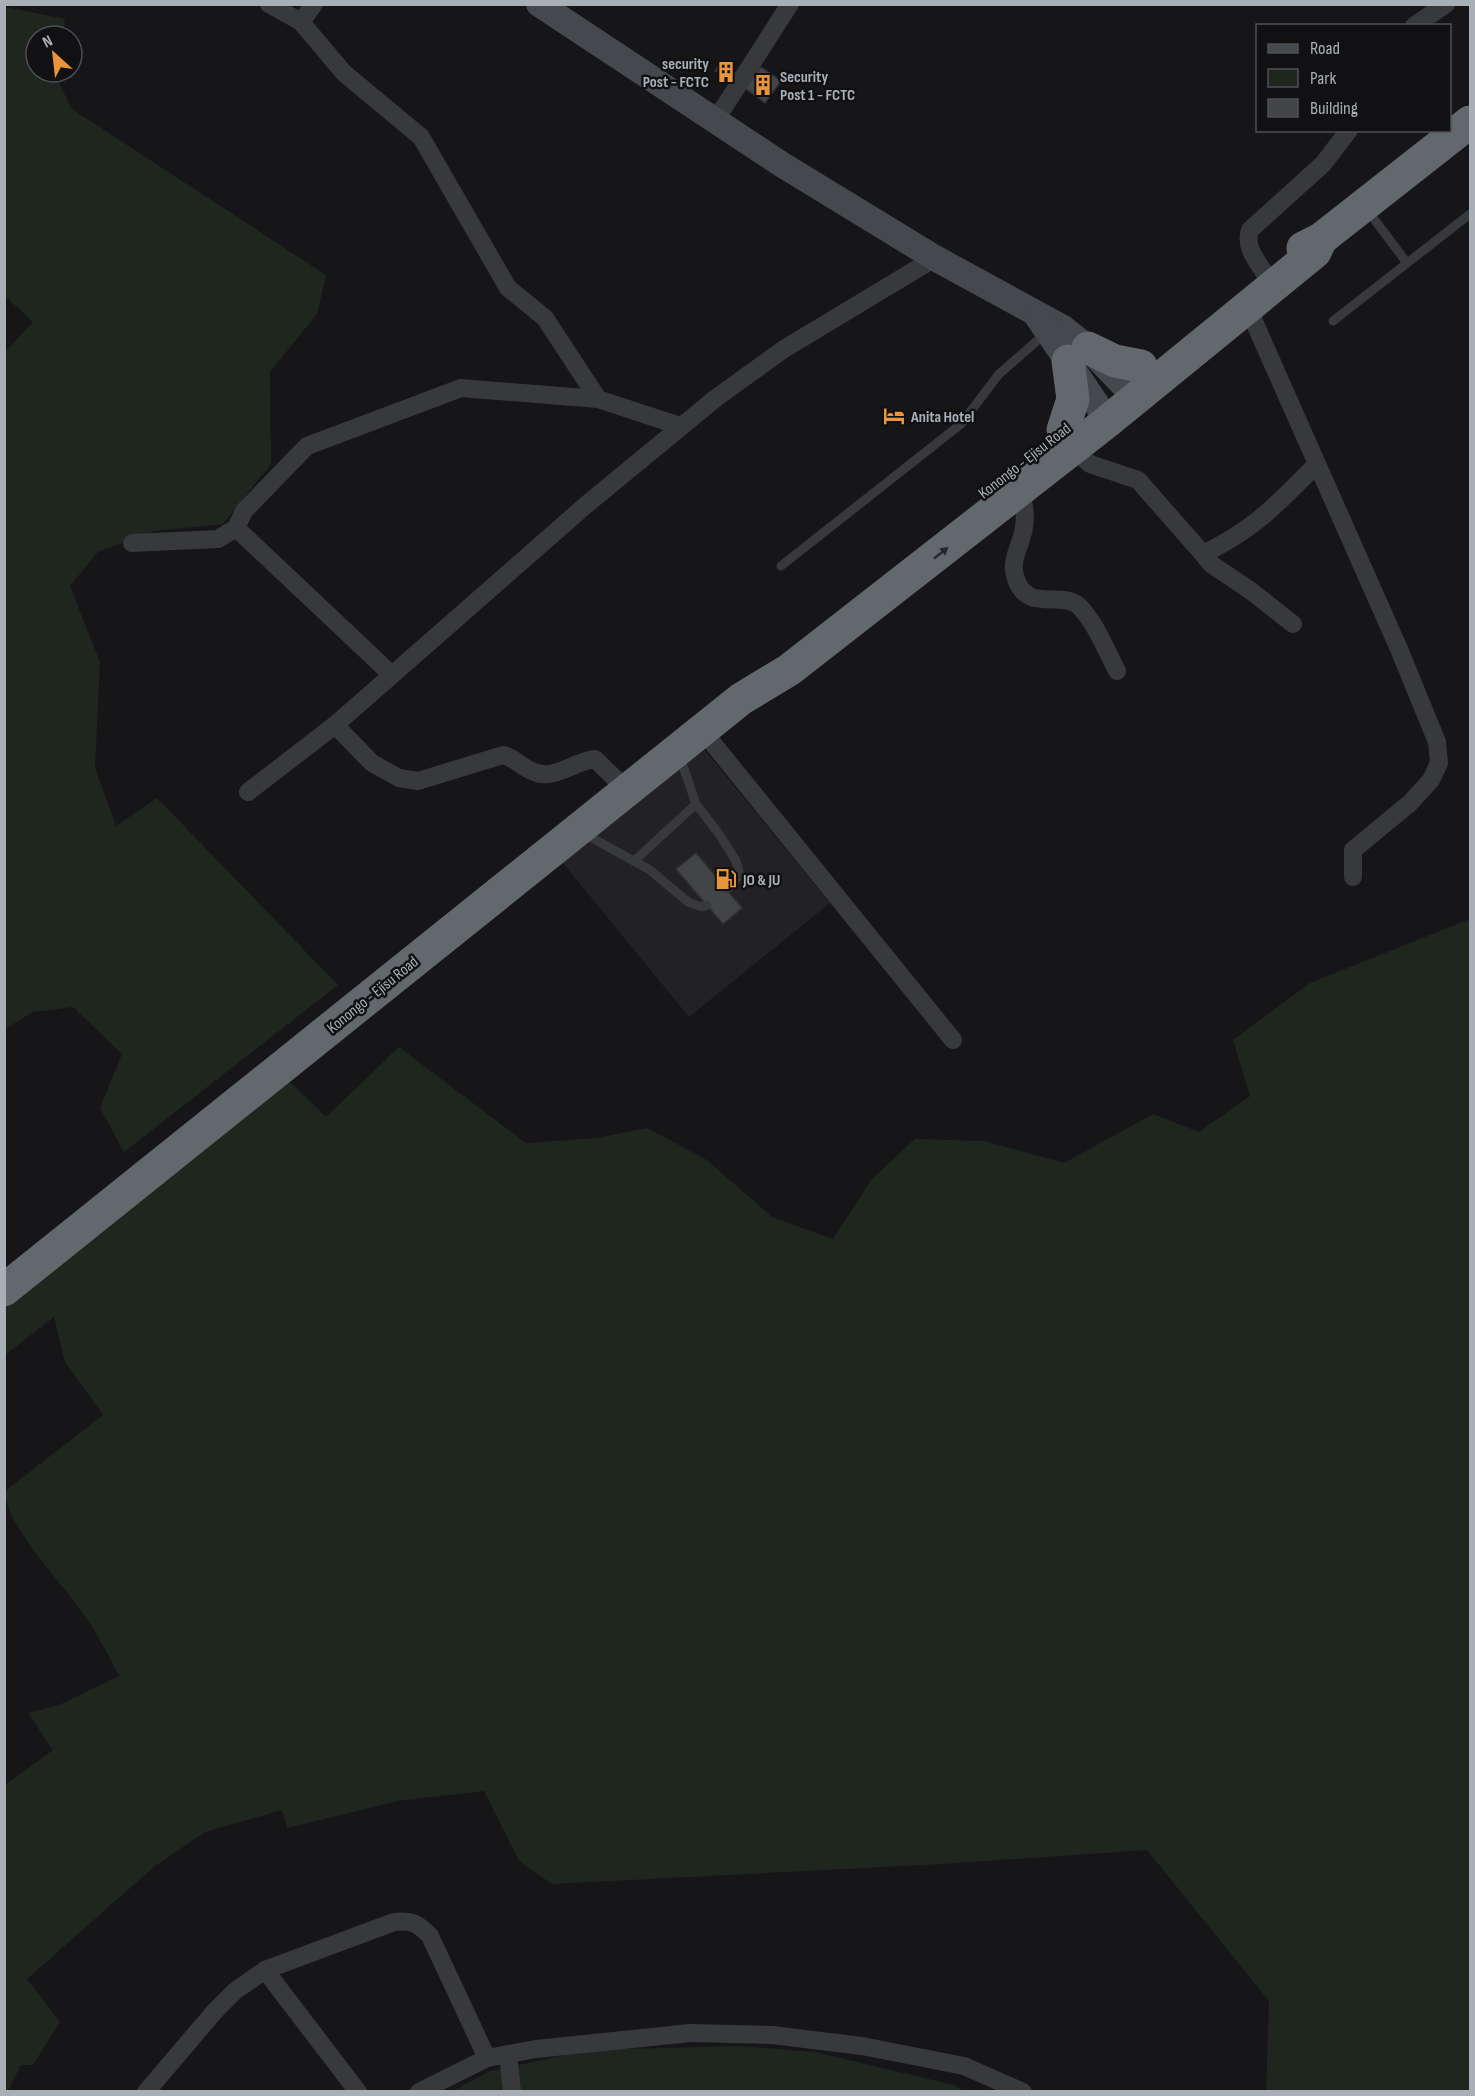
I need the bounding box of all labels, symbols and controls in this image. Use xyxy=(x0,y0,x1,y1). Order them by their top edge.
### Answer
north arrow xyxy=(24,24,84,84)
legend xyxy=(1256,24,1451,132)
text: N xyxy=(40,32,56,52)
text: Road xyxy=(1310,38,1340,59)
place label: security Post - FCTC xyxy=(643,55,709,92)
building icon: security Post - FCTC xyxy=(714,60,738,84)
place label: Security Post 1 - FCTC xyxy=(780,68,855,105)
text: Park xyxy=(1310,68,1336,89)
building icon: Security Post 1 - FCTC xyxy=(751,73,775,97)
text: Building xyxy=(1310,98,1358,119)
hotel icon: Anita Hotel xyxy=(882,404,906,428)
place label: Anita Hotel xyxy=(910,408,974,427)
street label: Konongo - Ejisu Road xyxy=(975,419,1075,503)
one-way arrow xyxy=(933,547,949,560)
fuel station icon: JO & JU xyxy=(714,867,738,891)
place label: JO & JU xyxy=(742,871,780,890)
street label: Konongo - Ejisu Road xyxy=(323,953,422,1038)

